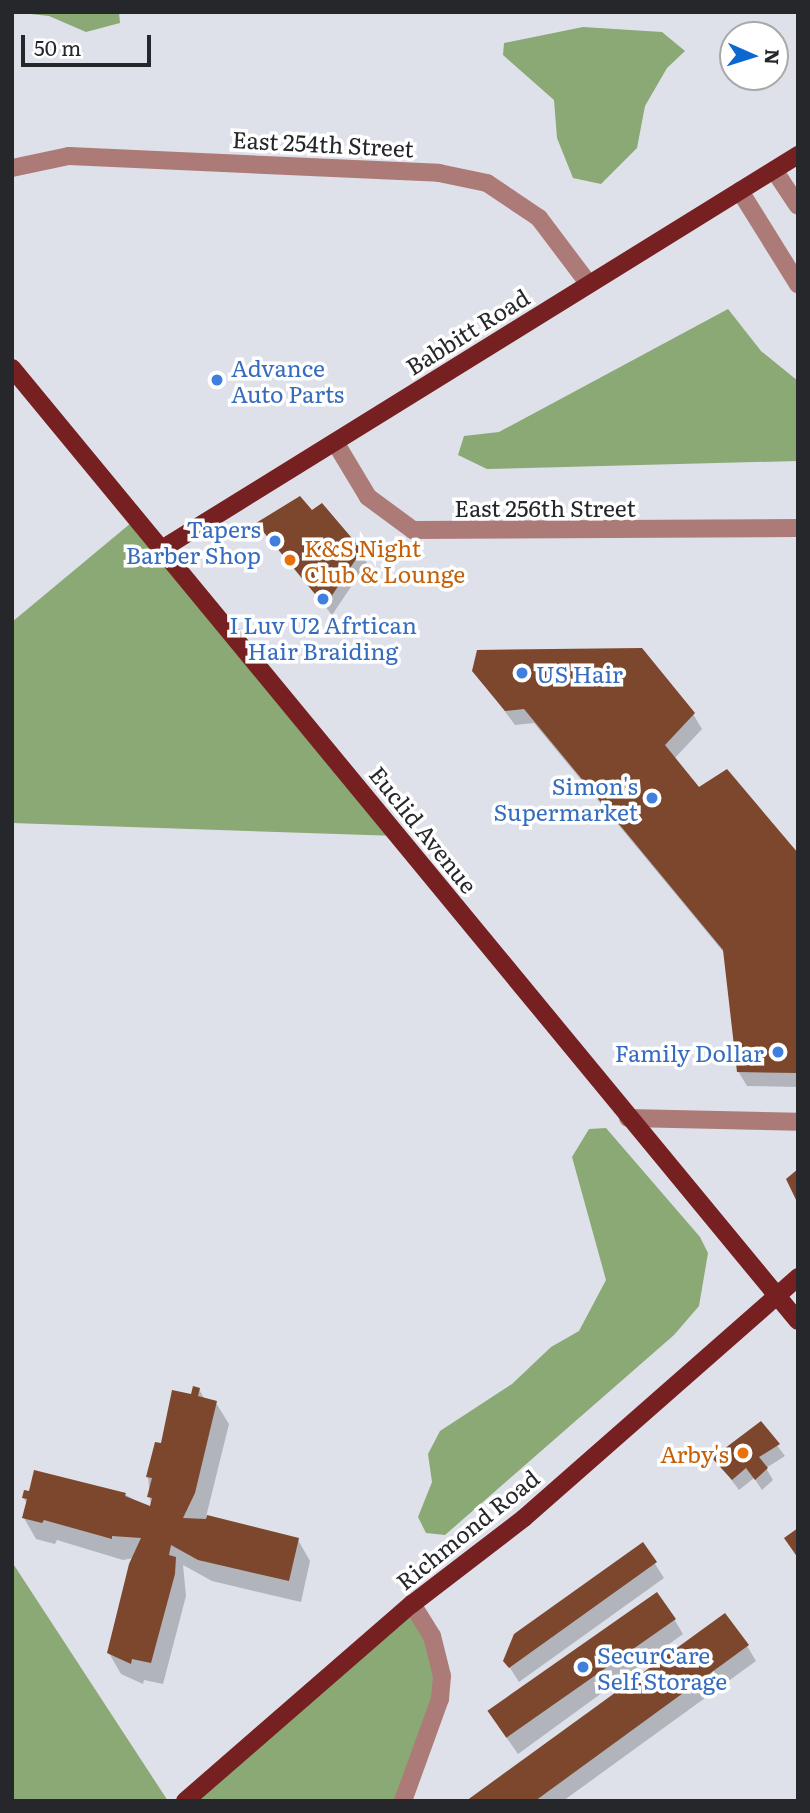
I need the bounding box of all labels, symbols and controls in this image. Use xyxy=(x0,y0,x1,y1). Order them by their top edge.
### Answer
scale bar xyxy=(24,21,154,65)
north arrow xyxy=(719,21,789,91)
text: 50 m xyxy=(34,31,81,62)
text: N xyxy=(759,48,787,66)
street label: East 254th Street xyxy=(231,124,415,162)
street label: Babbitt Road xyxy=(400,282,534,380)
place label: Advance Auto Parts xyxy=(231,353,344,407)
marker: Advance Auto Parts xyxy=(209,372,225,388)
street label: East 256th Street xyxy=(454,493,636,521)
place label: Tapers Barber Shop xyxy=(126,514,261,568)
marker: Tapers Barber Shop xyxy=(267,533,283,549)
place label: K&S Night Club & Lounge xyxy=(304,533,465,587)
marker: K&S Night Club & Lounge xyxy=(282,552,298,568)
marker: I Luv U2 Afrtican Hair Braiding xyxy=(315,591,331,607)
place label: I Luv U2 Afrtican Hair Braiding xyxy=(229,610,417,664)
place label: US Hair xyxy=(536,659,623,687)
marker: US Hair xyxy=(514,665,530,681)
street label: Euclid Avenue xyxy=(364,760,484,898)
place label: Simon's Supermarket xyxy=(494,771,638,825)
marker: Simon's Supermarket xyxy=(644,790,660,806)
place label: Family Dollar xyxy=(615,1038,764,1066)
marker: Family Dollar xyxy=(770,1044,786,1060)
place label: Arby's xyxy=(660,1439,729,1467)
marker: Arby's xyxy=(735,1445,751,1461)
street label: Richmond Road xyxy=(390,1463,544,1595)
place label: SecurCare Self Storage xyxy=(597,1640,727,1694)
marker: SecurCare Self Storage xyxy=(575,1659,591,1675)

